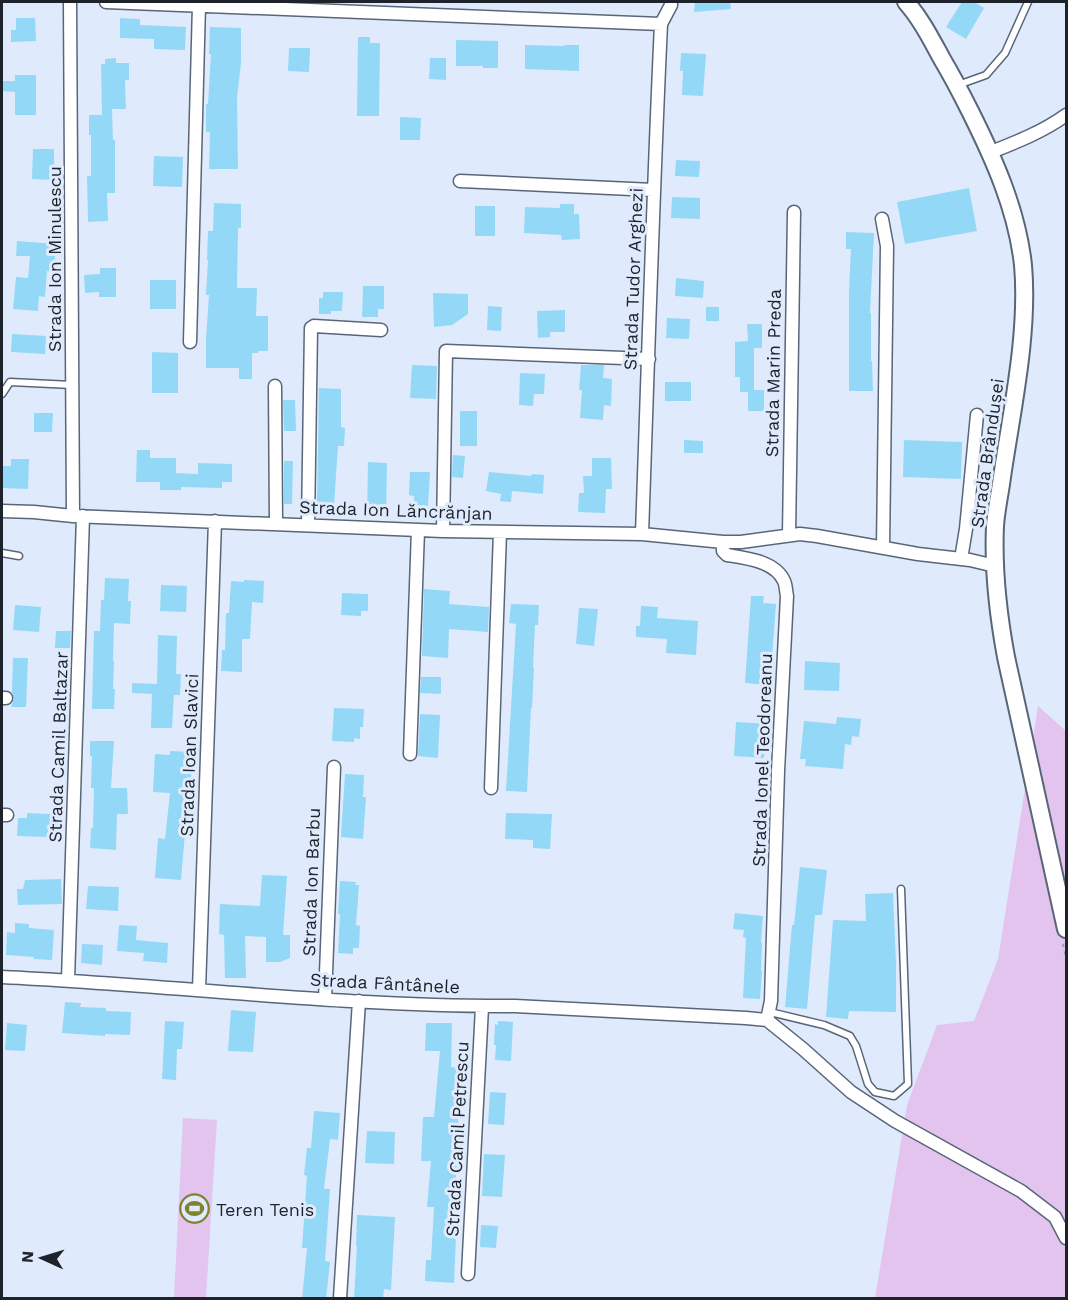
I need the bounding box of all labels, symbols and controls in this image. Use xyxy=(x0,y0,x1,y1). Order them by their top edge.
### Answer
street label: Strada Ion Minulescu xyxy=(44,166,65,352)
street label: Strada Tudor Arghezi xyxy=(619,187,647,371)
street label: Strada Marin Preda xyxy=(761,289,785,457)
street label: Strada Brândușei xyxy=(966,377,1008,529)
street label: Strada Ion Lăncrănjan xyxy=(299,496,493,524)
street label: Strada Camil Baltazar xyxy=(44,651,72,843)
street label: Strada Ionel Teodoreanu xyxy=(748,653,776,867)
street label: Strada Ioan Slavici xyxy=(176,673,202,837)
street label: Strada Ion Barbu xyxy=(298,807,324,957)
street label: Strada Fântânele xyxy=(310,969,460,997)
street label: Strada Camil Petrescu xyxy=(441,1041,473,1237)
sports icon: Teren Tenis xyxy=(179,1193,211,1225)
place label: Teren Tenis xyxy=(216,1199,314,1220)
north arrow xyxy=(12,1228,72,1288)
text: N xyxy=(18,1250,37,1264)

